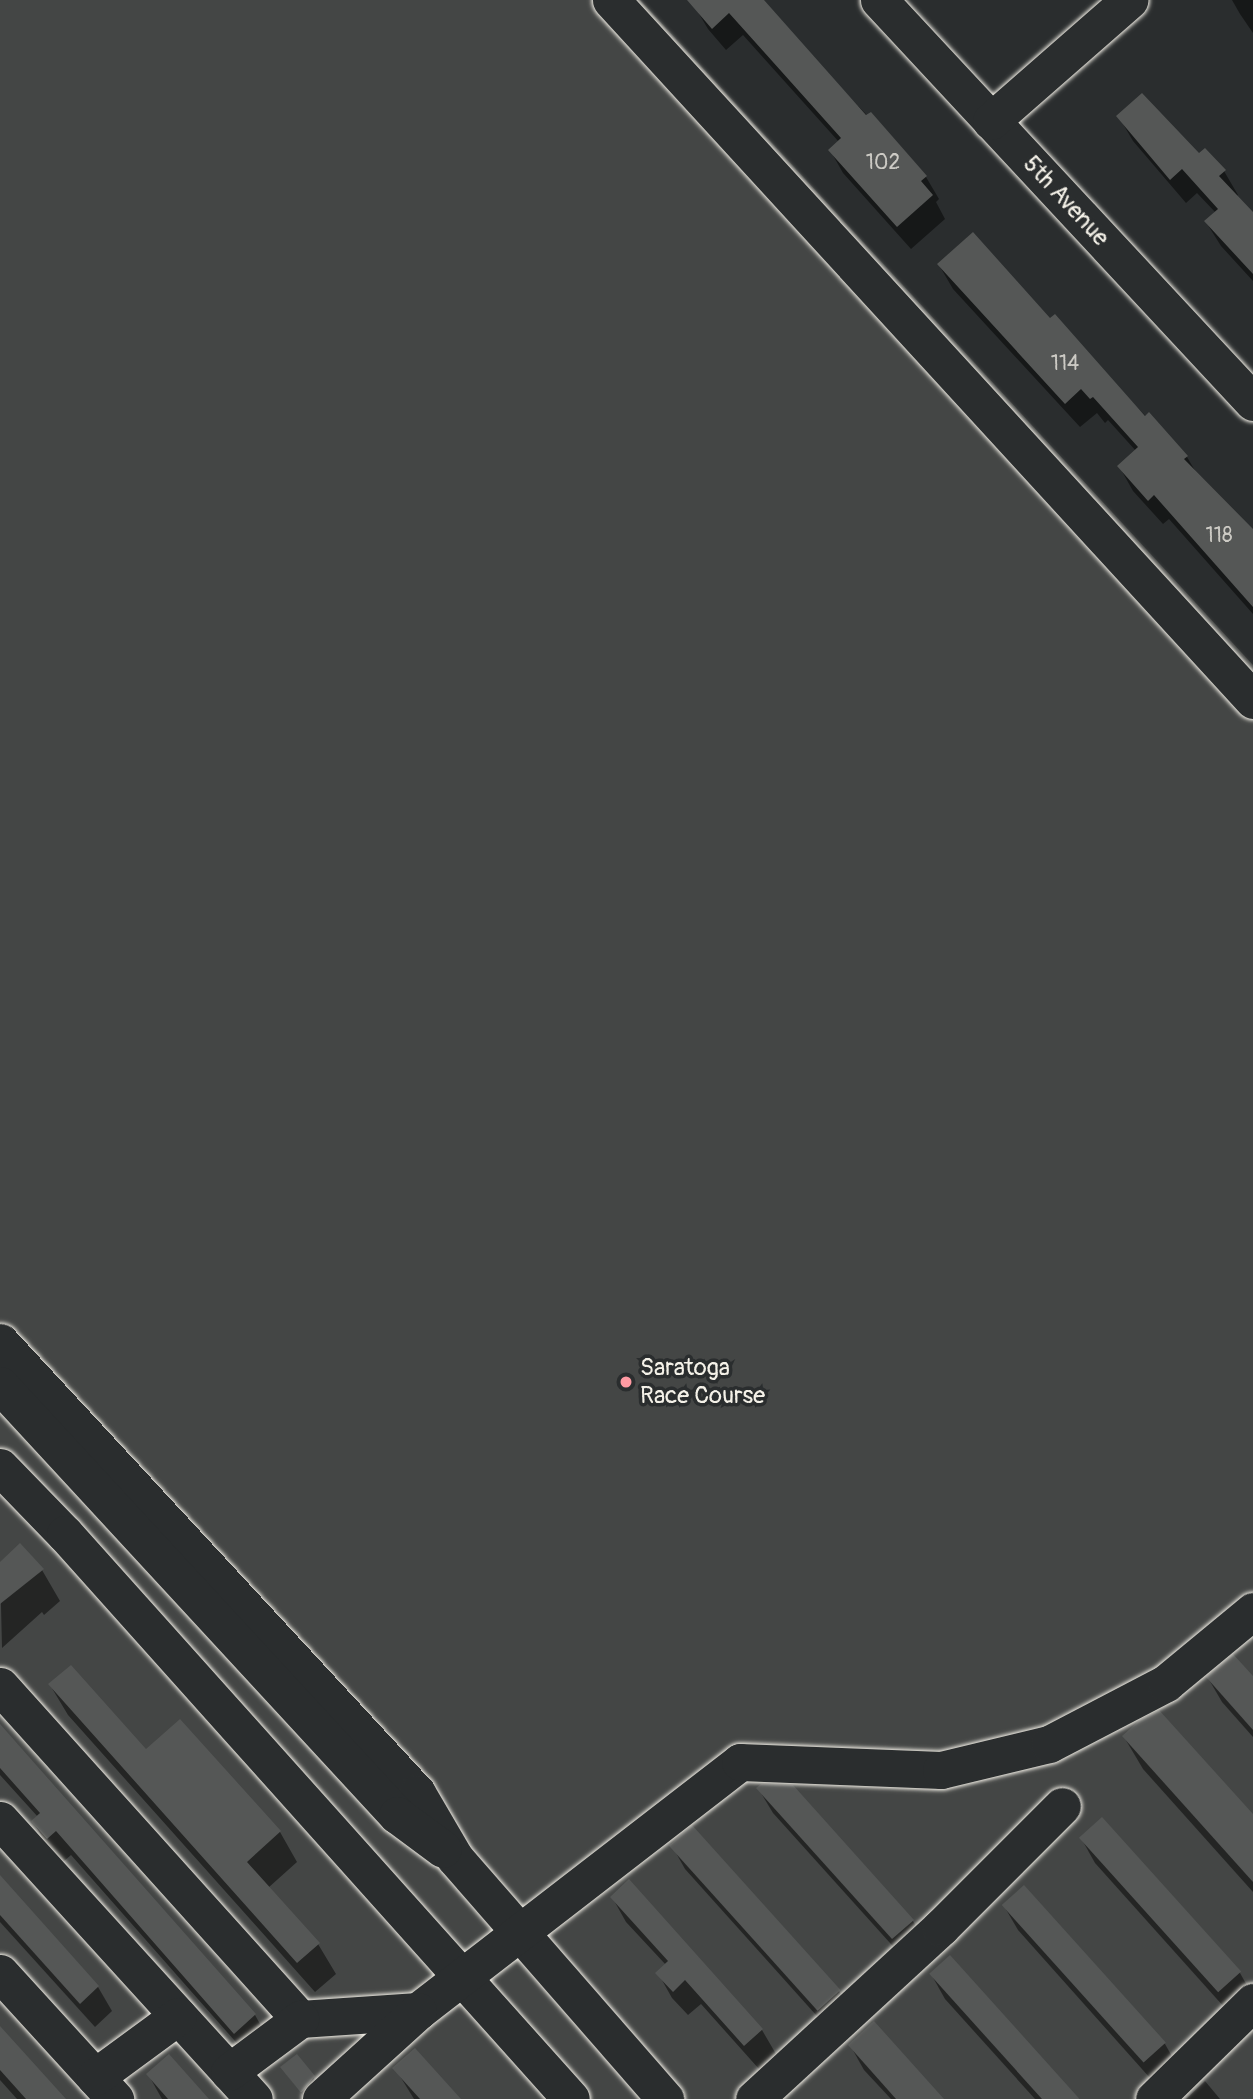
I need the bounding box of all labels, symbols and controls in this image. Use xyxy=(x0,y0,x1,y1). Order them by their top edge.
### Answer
house number: 102 xyxy=(866,150,900,176)
street label: 5th Avenue xyxy=(1017,150,1115,252)
house number: 114 xyxy=(1051,351,1079,377)
house number: 118 xyxy=(1205,523,1233,549)
place label: Saratoga Race Course xyxy=(640,1354,765,1410)
marker: Saratoga Race Course xyxy=(618,1374,634,1390)

